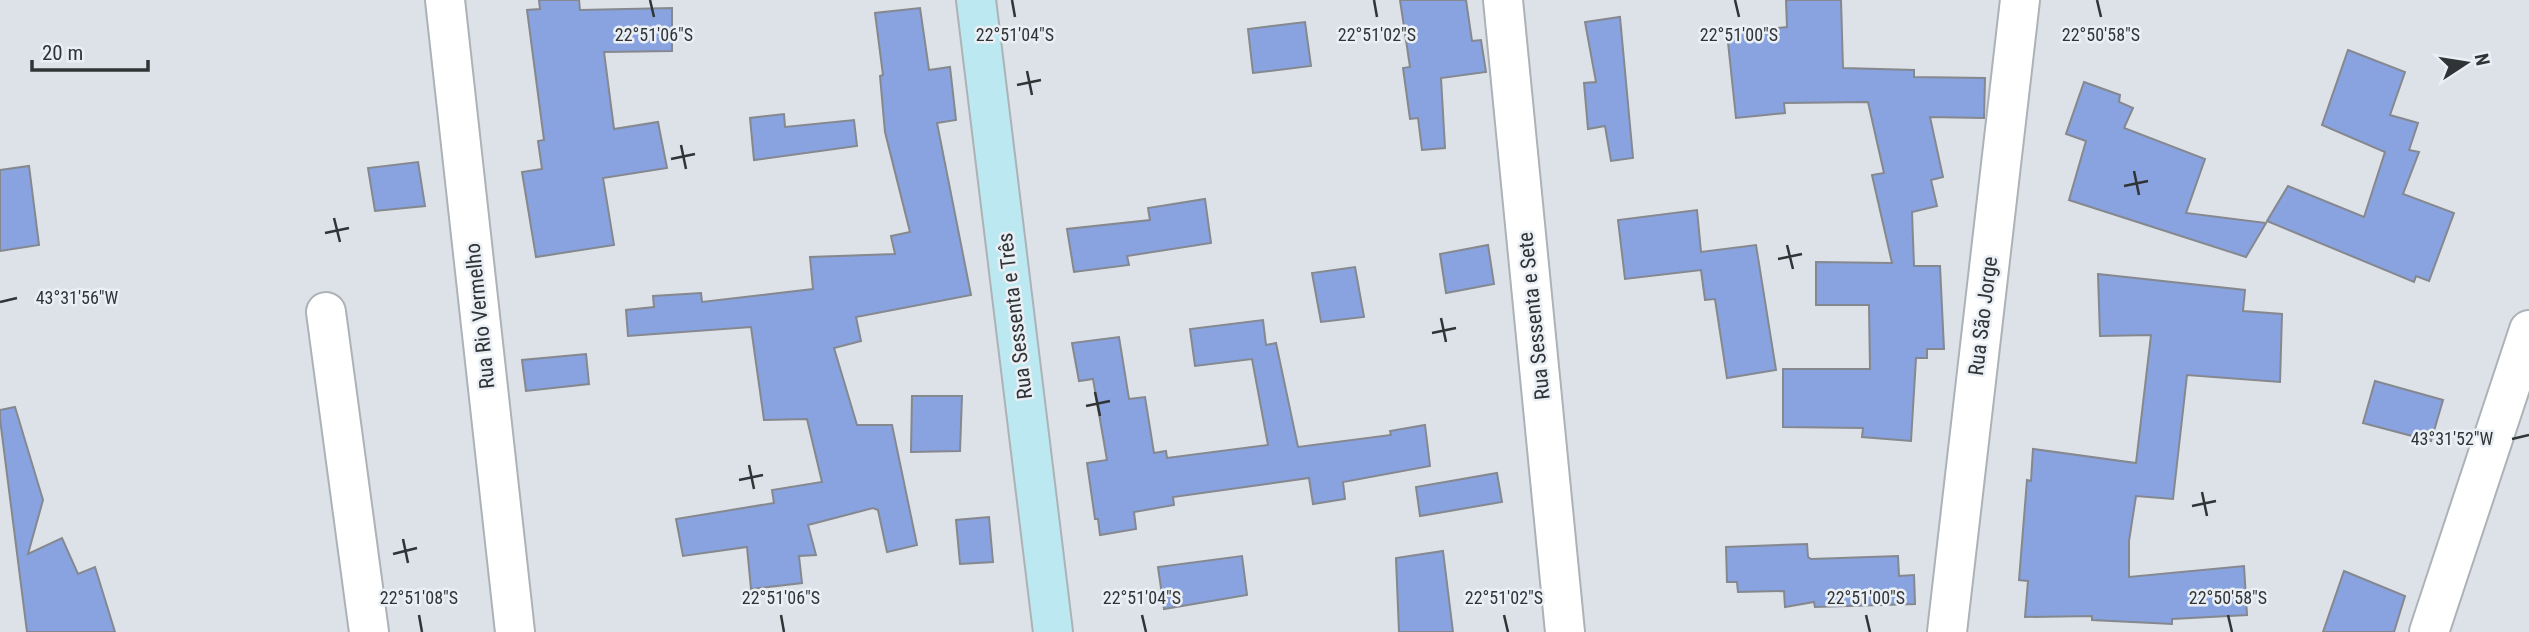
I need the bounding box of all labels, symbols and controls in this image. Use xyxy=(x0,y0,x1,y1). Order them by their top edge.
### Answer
text: 22°51'06"S xyxy=(615,24,693,45)
text: 22°51'04"S xyxy=(976,24,1054,45)
text: 22°51'02"S xyxy=(1338,24,1416,45)
text: 22°51'00"S xyxy=(1700,24,1778,45)
text: 22°50'58"S xyxy=(2062,24,2140,45)
scale bar xyxy=(32,28,147,72)
north arrow xyxy=(2431,28,2501,98)
text: 20 m xyxy=(42,41,83,65)
text: N xyxy=(2470,51,2495,68)
street label: Rua Sessenta e Sete xyxy=(1513,231,1555,401)
street label: Rua Sessenta e Três xyxy=(993,232,1037,400)
street label: Rua Rio Vermelho xyxy=(460,242,500,390)
street label: Rua São Jorge xyxy=(1964,255,2002,377)
text: 43°31'56"W xyxy=(36,287,119,308)
text: 43°31'52"W xyxy=(2411,428,2494,449)
text: 22°51'08"S xyxy=(380,587,458,608)
text: 22°51'06"S xyxy=(742,587,820,608)
text: 22°51'04"S xyxy=(1103,587,1181,608)
text: 22°51'02"S xyxy=(1465,587,1543,608)
text: 22°51'00"S xyxy=(1827,587,1905,608)
text: 22°50'58"S xyxy=(2189,587,2267,608)

